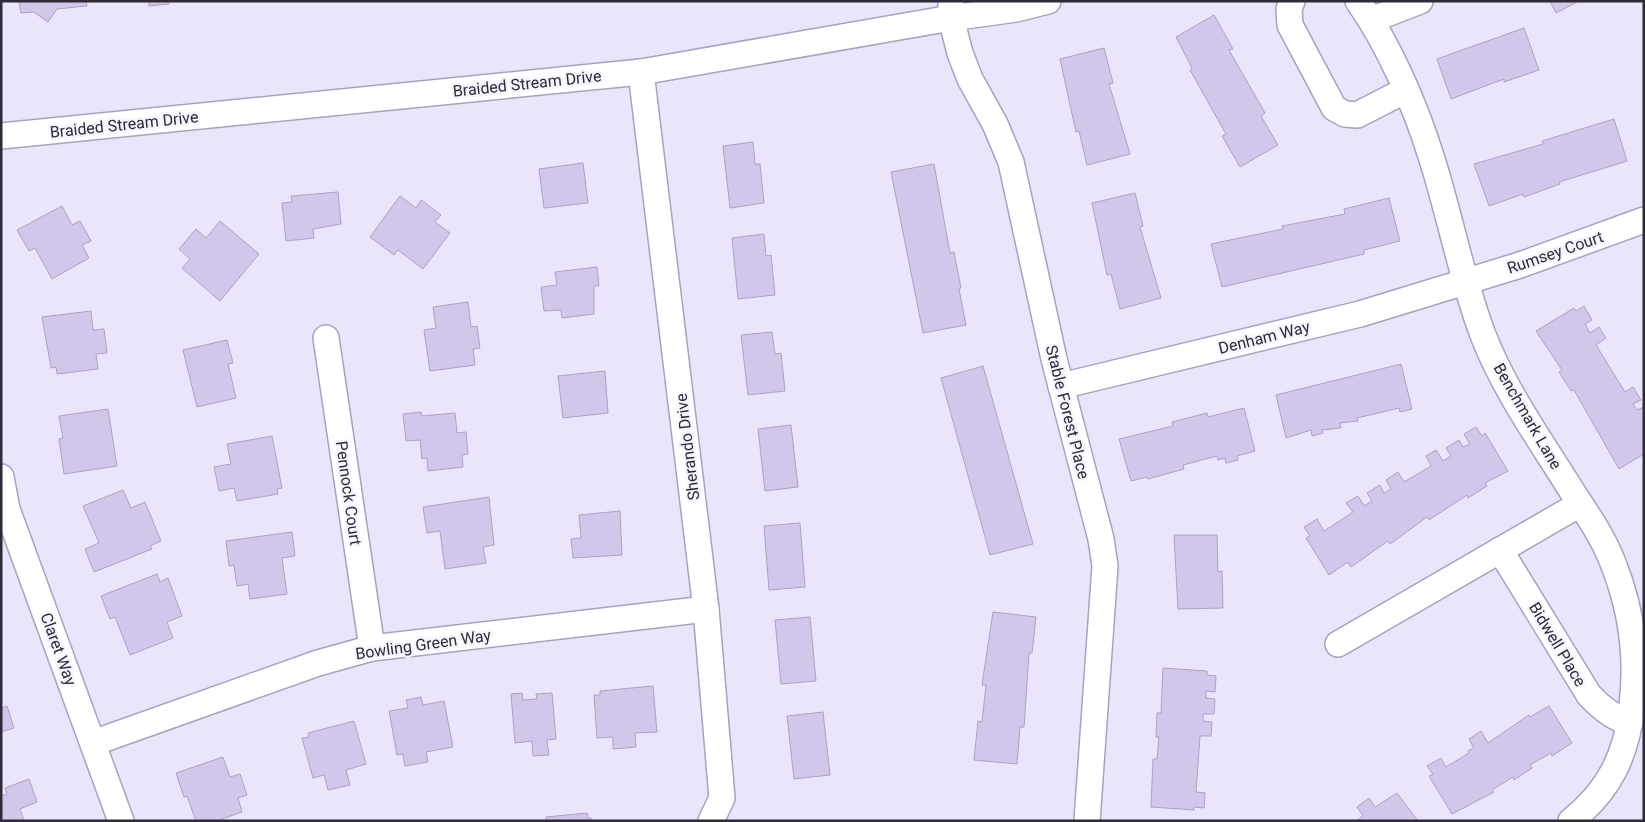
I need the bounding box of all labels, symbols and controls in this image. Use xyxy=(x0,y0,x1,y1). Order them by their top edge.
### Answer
street label: Braided Stream Drive xyxy=(452,66,602,101)
street label: Braided Stream Drive xyxy=(49,107,199,142)
street label: Rumsey Court xyxy=(1505,227,1606,278)
street label: Denham Way xyxy=(1216,317,1312,358)
street label: Stable Forest Place xyxy=(1042,343,1093,481)
street label: Benchmark Lane xyxy=(1489,360,1566,473)
street label: Sherando Drive xyxy=(672,392,703,501)
street label: Pennock Court xyxy=(332,440,365,546)
street label: Bidwell Place xyxy=(1525,599,1590,690)
street label: Claret Way xyxy=(37,610,81,689)
street label: Bowling Green Way xyxy=(354,626,493,663)

